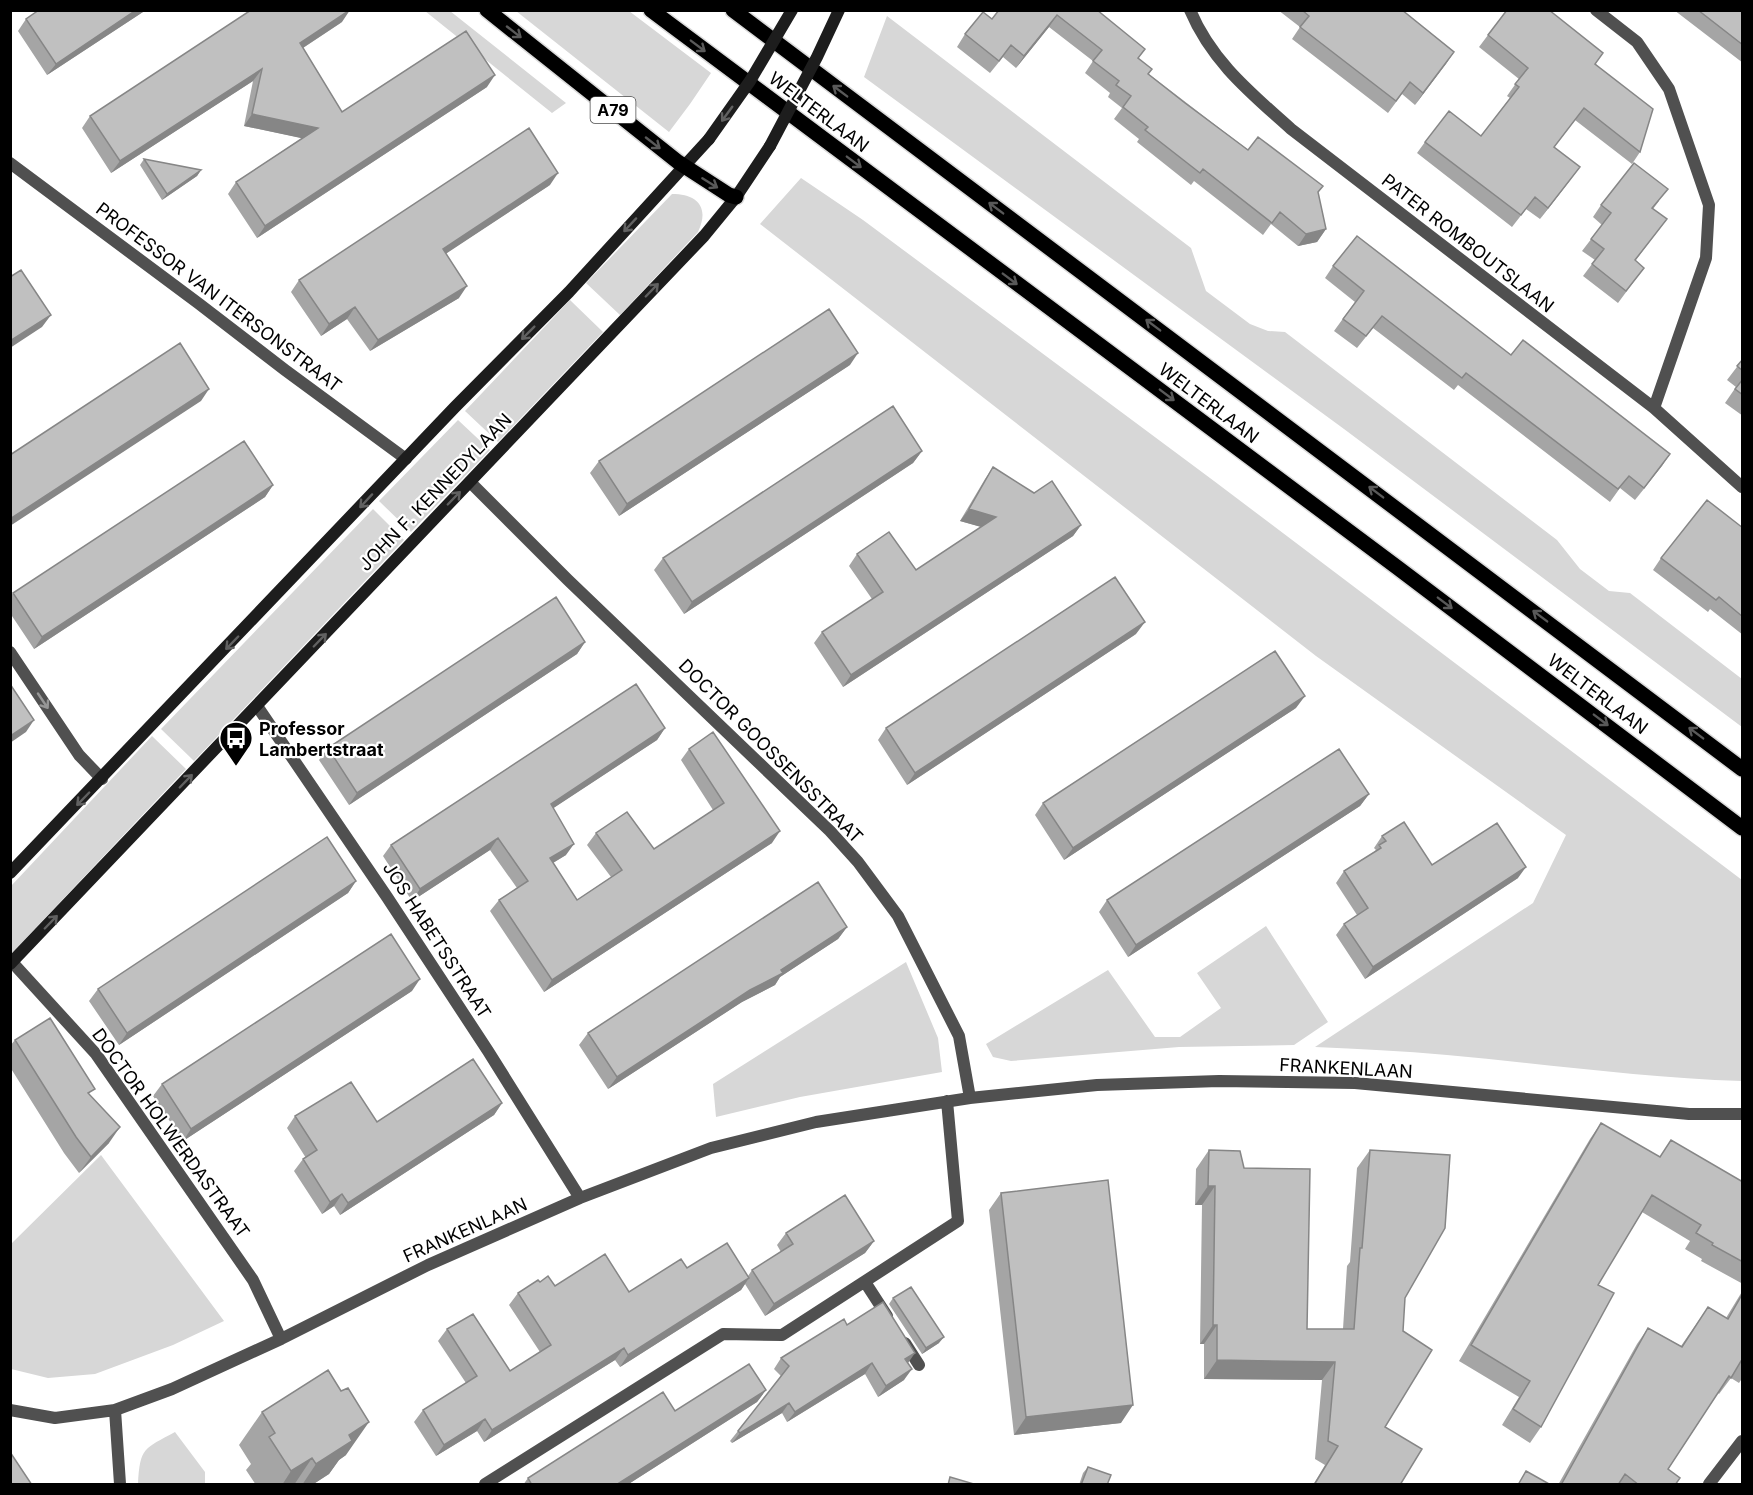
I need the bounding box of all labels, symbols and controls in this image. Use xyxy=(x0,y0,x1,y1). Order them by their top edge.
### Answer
one-way arrow xyxy=(506,26,522,39)
one-way arrow xyxy=(689,39,705,52)
street label: WELTERLAAN xyxy=(765,68,873,156)
one-way arrow xyxy=(833,85,849,97)
road number: A79 xyxy=(590,97,636,123)
one-way arrow xyxy=(721,105,734,121)
one-way arrow xyxy=(645,136,661,149)
one-way arrow xyxy=(846,156,862,169)
street label: PATER ROMBOUTSLAAN xyxy=(1378,169,1558,317)
one-way arrow xyxy=(701,177,718,189)
street label: PROFESSOR VAN ITERSONSTRAAT xyxy=(92,198,346,396)
one-way arrow xyxy=(989,201,1005,214)
one-way arrow xyxy=(623,217,637,232)
one-way arrow xyxy=(1002,273,1018,285)
one-way arrow xyxy=(645,283,659,298)
one-way arrow xyxy=(1145,318,1161,331)
one-way arrow xyxy=(520,326,535,341)
street label: WELTERLAAN xyxy=(1155,359,1263,447)
one-way arrow xyxy=(1158,389,1174,402)
street label: JOHN F. KENNEDYLAAN xyxy=(354,409,516,575)
one-way arrow xyxy=(1368,486,1384,498)
one-way arrow xyxy=(447,491,462,506)
one-way arrow xyxy=(359,494,374,509)
one-way arrow xyxy=(1436,597,1452,609)
one-way arrow xyxy=(1533,610,1549,622)
one-way arrow xyxy=(313,632,327,647)
one-way arrow xyxy=(225,635,239,650)
street label: WELTERLAAN xyxy=(1544,650,1652,738)
street label: DOCTOR GOOSSENSSTRAAT xyxy=(675,655,867,847)
one-way arrow xyxy=(37,692,49,709)
one-way arrow xyxy=(1592,714,1608,727)
place label: Professor Lambertstraat xyxy=(259,718,384,760)
bus stop icon: Professor Lambertstraat xyxy=(218,720,254,767)
one-way arrow xyxy=(1688,727,1704,740)
one-way arrow xyxy=(179,774,193,789)
one-way arrow xyxy=(75,791,90,806)
street label: JOS HABETSSTRAAT xyxy=(379,858,495,1022)
one-way arrow xyxy=(44,915,58,930)
street label: DOCTOR HOLWERDASTRAAT xyxy=(88,1024,254,1242)
street label: FRANKENLAAN xyxy=(1279,1054,1413,1082)
street label: FRANKENLAAN xyxy=(400,1193,530,1267)

